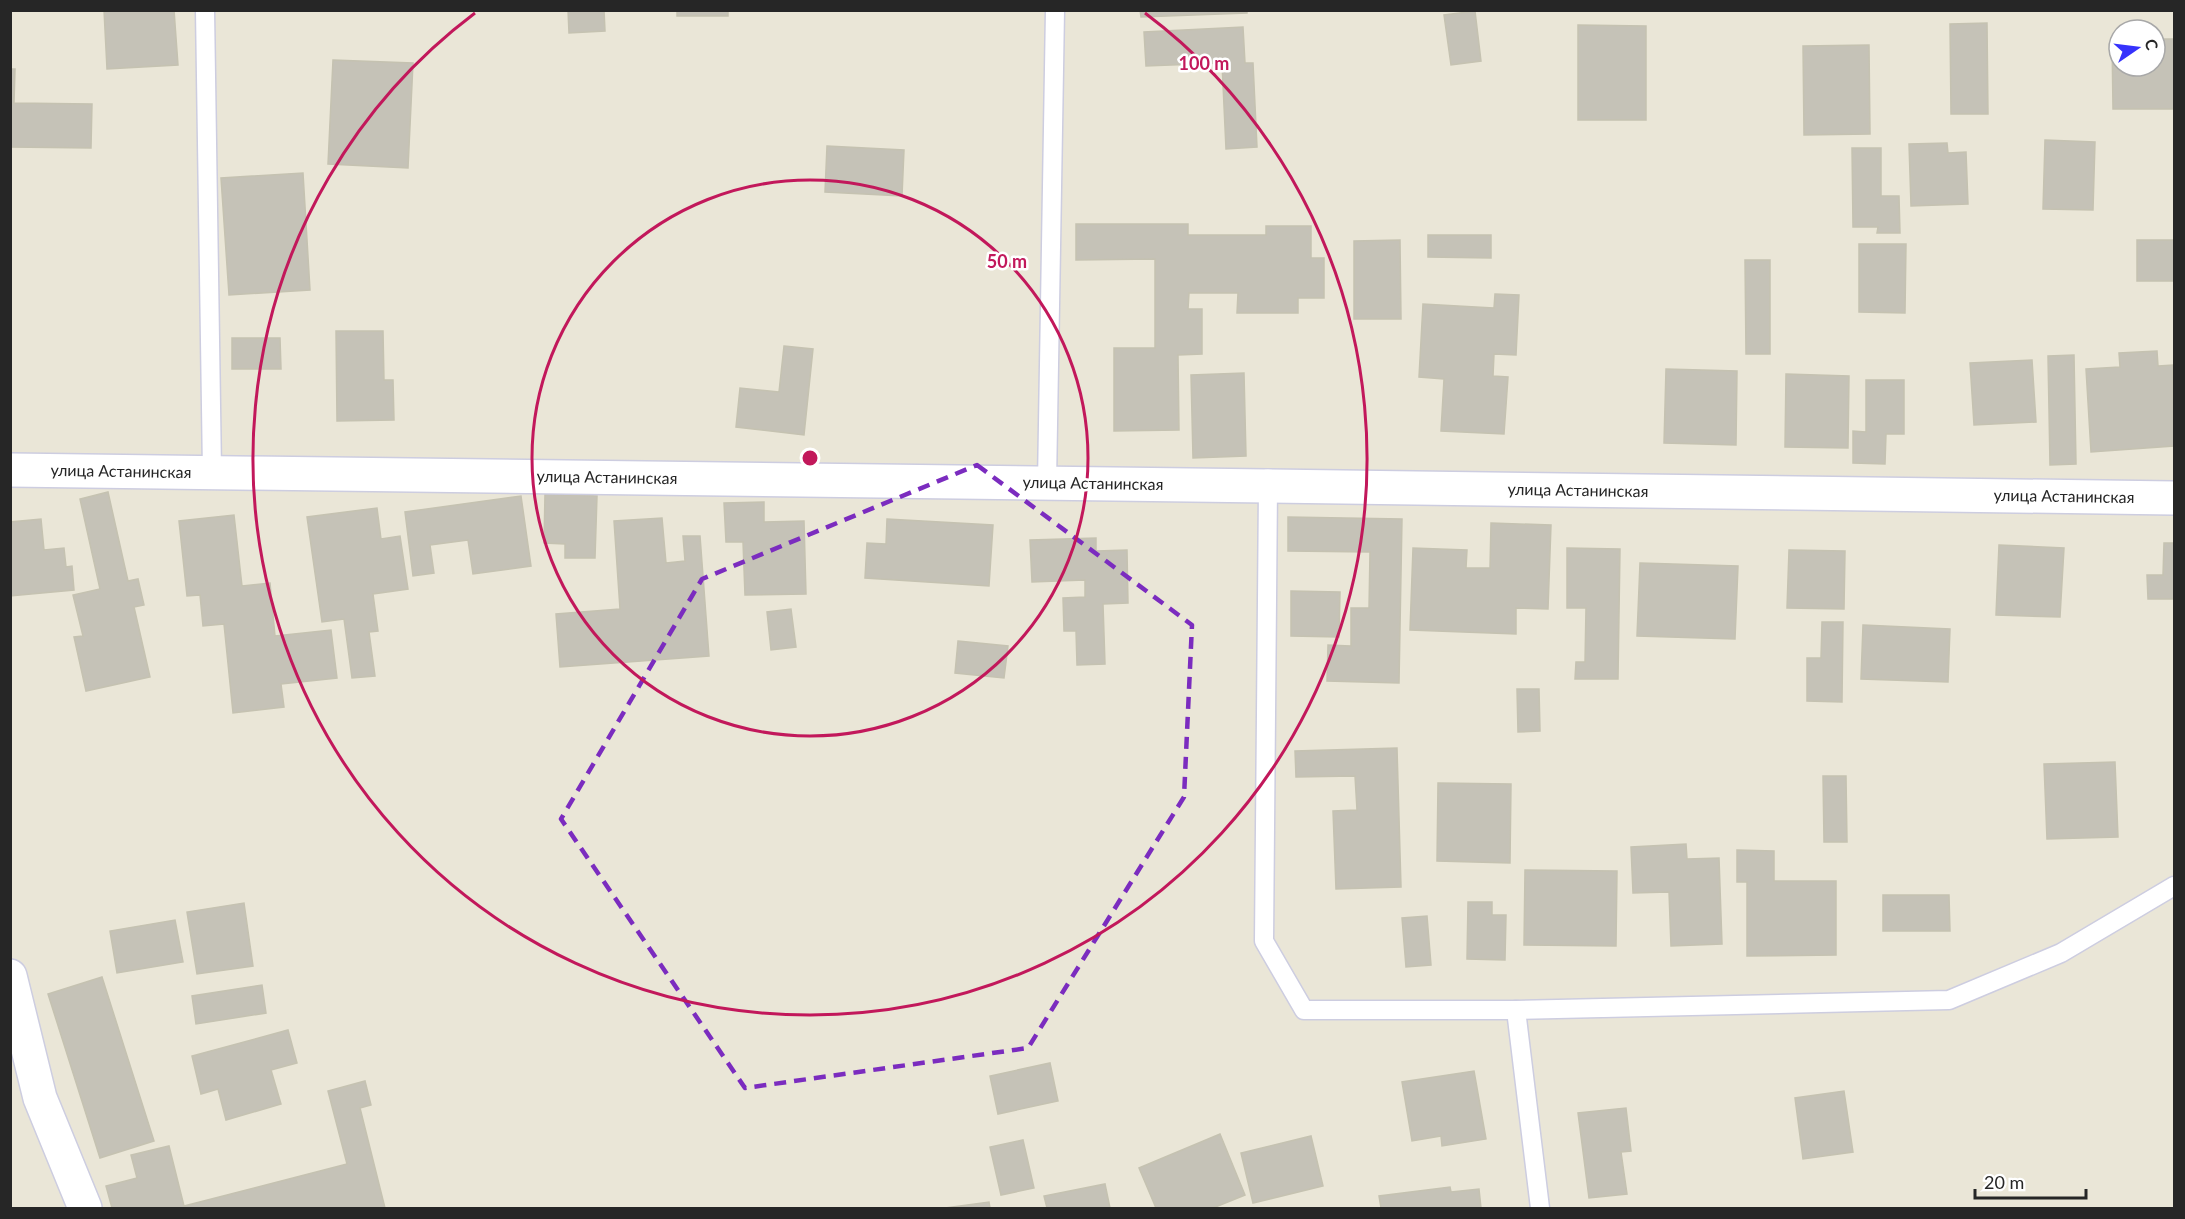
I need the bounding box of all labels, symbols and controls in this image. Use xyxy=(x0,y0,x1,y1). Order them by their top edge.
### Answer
north arrow xyxy=(2107,18,2167,78)
text: С xyxy=(2142,37,2163,52)
text: 100 m xyxy=(1179,52,1229,74)
text: 50 m xyxy=(987,250,1027,272)
centre of rings xyxy=(800,448,820,468)
street label: улица Астанинская xyxy=(50,460,192,481)
street label: улица Астанинская xyxy=(536,466,678,487)
street label: улица Астанинская xyxy=(1022,472,1164,493)
street label: улица Астанинская xyxy=(1507,479,1649,500)
street label: улица Астанинская xyxy=(1993,485,2135,506)
scale bar xyxy=(1975,1162,2086,1200)
text: 20 m xyxy=(1984,1171,2024,1193)

